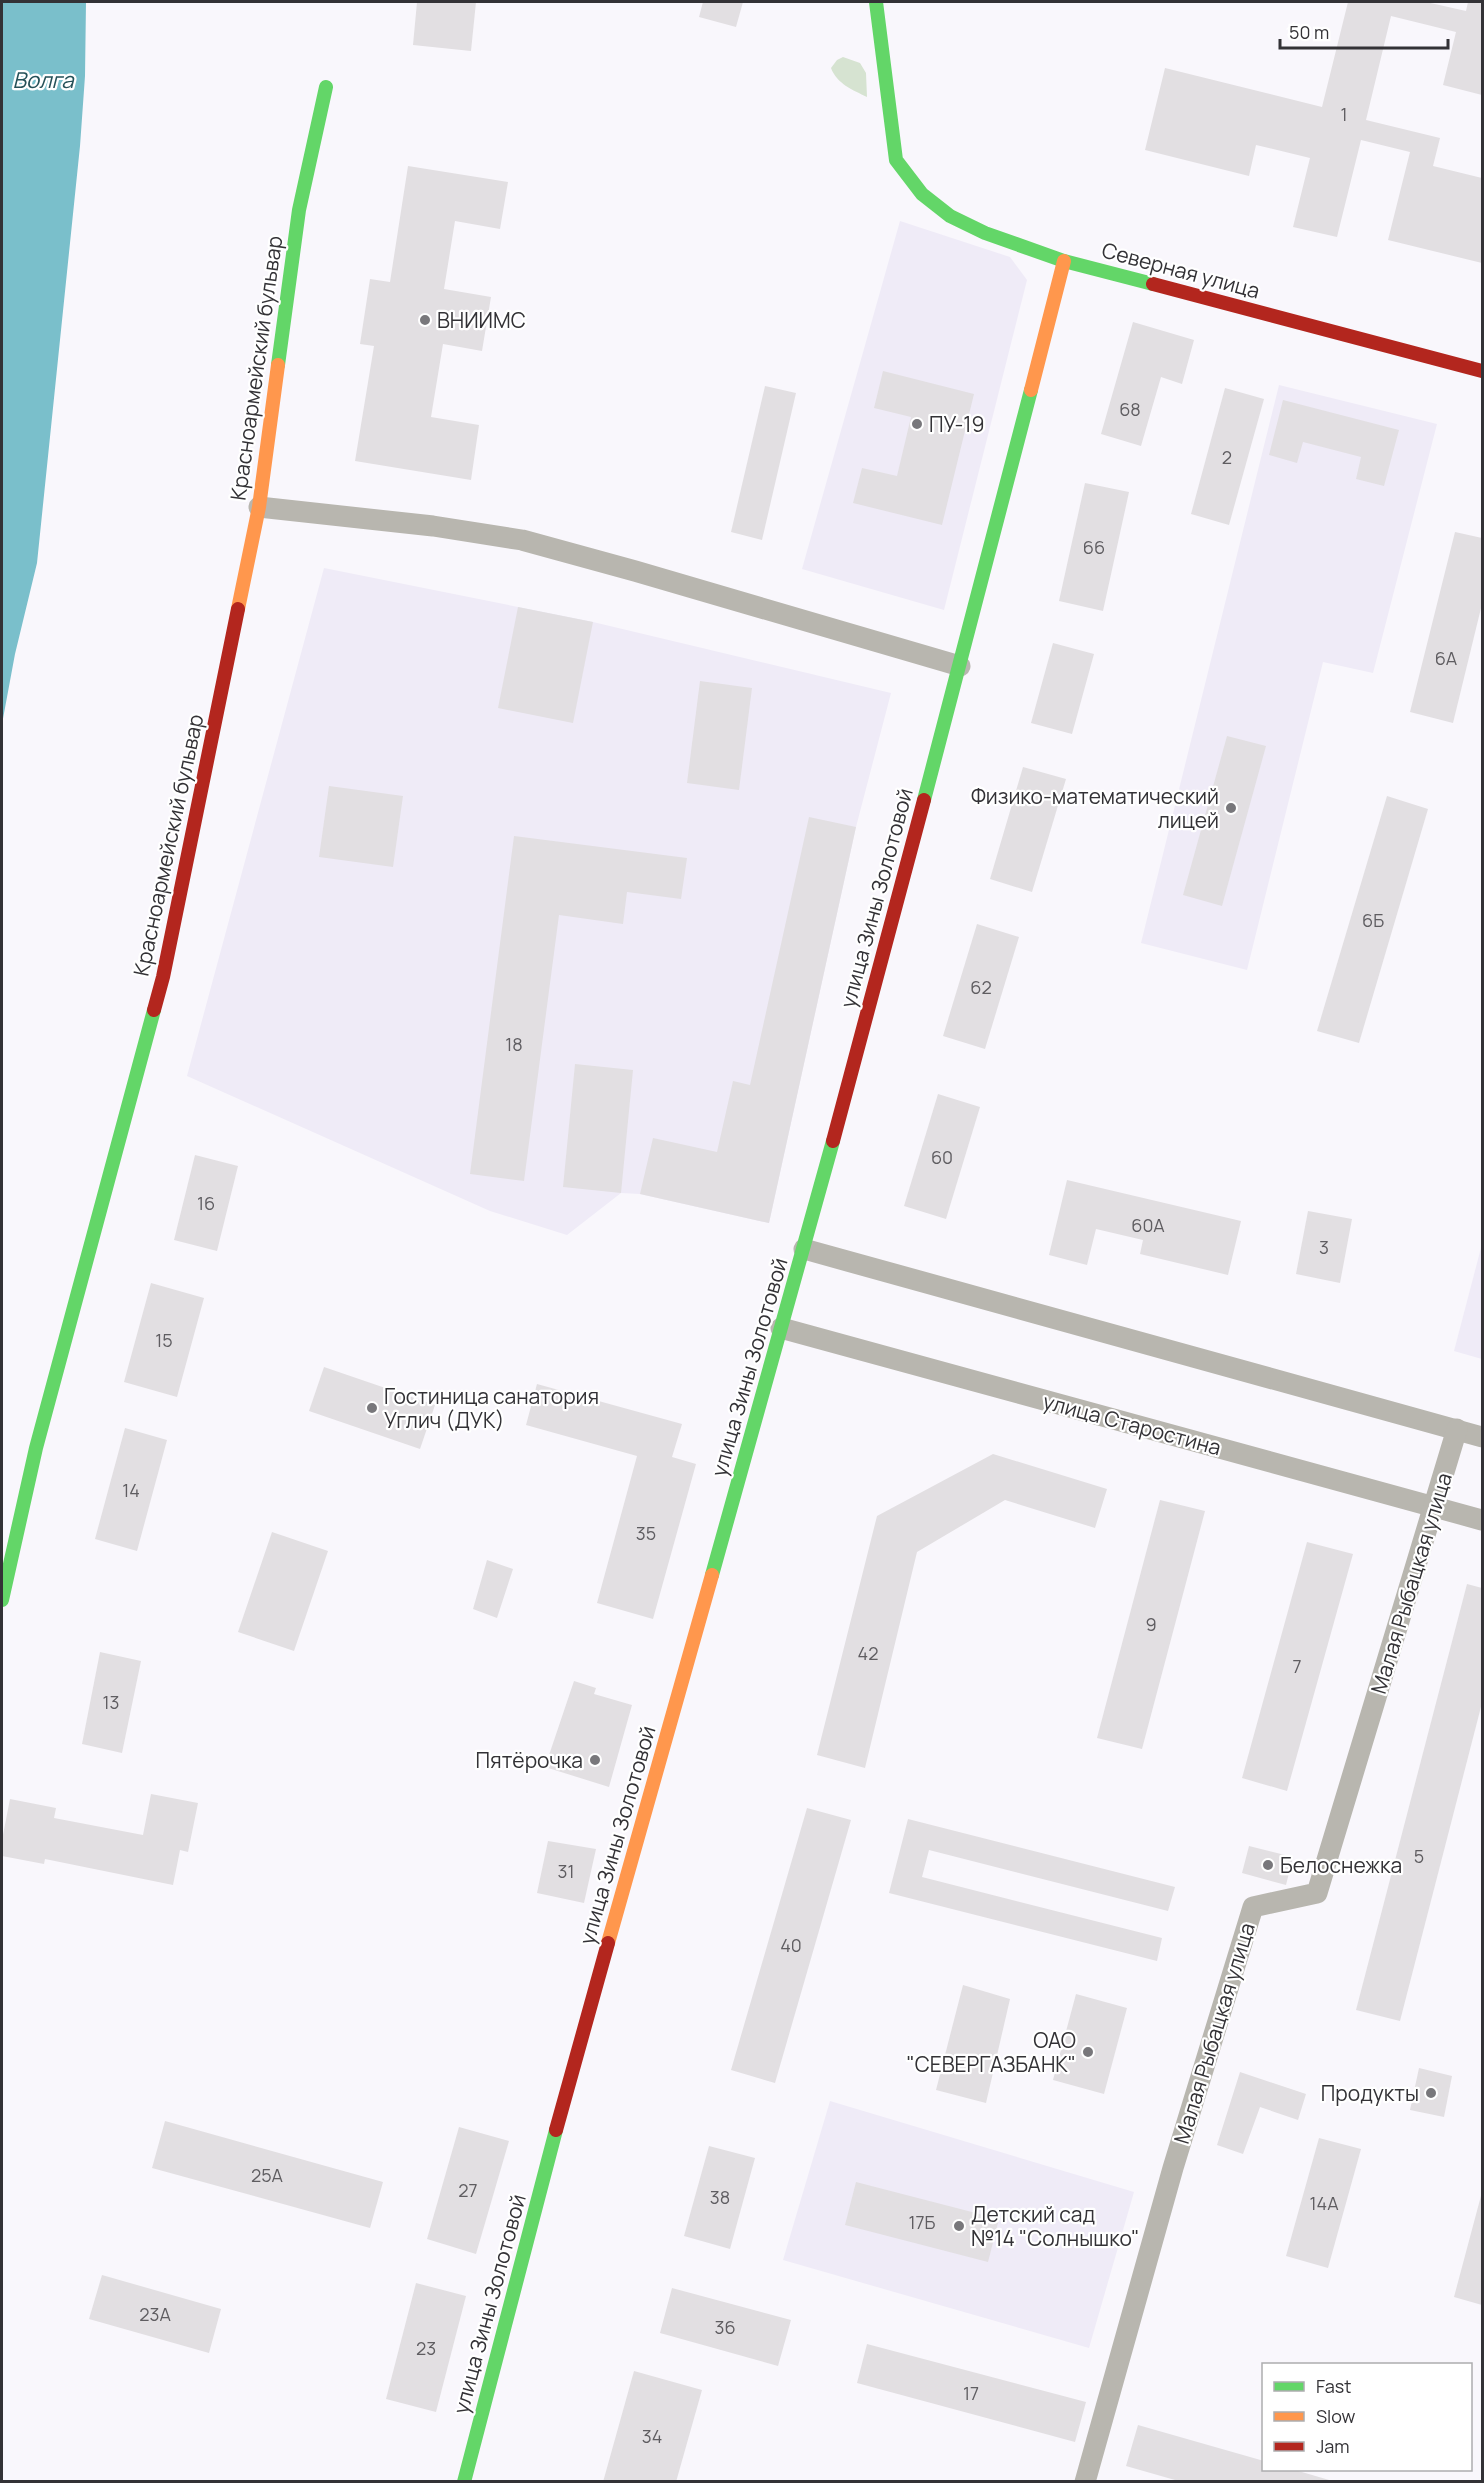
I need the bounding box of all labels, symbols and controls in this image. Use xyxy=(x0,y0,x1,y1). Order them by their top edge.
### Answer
scale bar xyxy=(1280,12,1448,50)
text: 50 m xyxy=(1289,20,1329,44)
water label: Волга xyxy=(12,65,75,95)
house number: 1 xyxy=(1340,102,1348,126)
street label: Красноармейский бульвар xyxy=(224,234,288,502)
street label: Северная улица xyxy=(1099,235,1263,305)
place label: ВНИИМС xyxy=(437,306,526,334)
marker: ВНИИМС xyxy=(418,313,432,327)
house number: 68 xyxy=(1119,397,1141,421)
place label: ПУ-19 xyxy=(929,410,985,438)
marker: ПУ-19 xyxy=(910,417,924,431)
house number: 2 xyxy=(1222,445,1232,469)
house number: 66 xyxy=(1083,535,1105,559)
house number: 6А xyxy=(1435,646,1458,670)
street label: Красноармейский бульвар xyxy=(127,712,209,978)
place label: Физико-математический лицей xyxy=(971,782,1219,834)
street label: улица Зины Золотовой xyxy=(833,785,919,1011)
marker: Физико-математический лицей xyxy=(1224,801,1238,815)
house number: 6Б xyxy=(1362,908,1384,932)
house number: 62 xyxy=(970,975,992,999)
house number: 18 xyxy=(505,1032,523,1056)
house number: 60 xyxy=(931,1145,953,1169)
house number: 16 xyxy=(197,1191,215,1215)
house number: 60А xyxy=(1131,1213,1165,1237)
house number: 3 xyxy=(1319,1235,1329,1259)
street label: улица Зины Золотовой xyxy=(704,1254,794,1480)
house number: 15 xyxy=(155,1328,173,1352)
place label: Гостиница санатория Углич (ДУК) xyxy=(384,1382,599,1434)
street label: улица Старостина xyxy=(1040,1387,1224,1461)
marker: Гостиница санатория Углич (ДУК) xyxy=(365,1401,379,1415)
street label: Малая Рыбацкая улица xyxy=(1364,1469,1458,1697)
house number: 14 xyxy=(122,1478,140,1502)
house number: 35 xyxy=(636,1521,656,1545)
house number: 9 xyxy=(1145,1612,1157,1636)
house number: 42 xyxy=(858,1641,878,1665)
house number: 7 xyxy=(1292,1654,1302,1678)
house number: 13 xyxy=(103,1690,119,1714)
street label: улица Зины Золотовой xyxy=(572,1722,662,1948)
place label: Пятёрочка xyxy=(476,1746,583,1774)
marker: Пятёрочка xyxy=(588,1753,602,1767)
house number: 5 xyxy=(1414,1844,1424,1868)
place label: Белоснежка xyxy=(1280,1851,1402,1879)
marker: Белоснежка xyxy=(1261,1858,1275,1872)
house number: 31 xyxy=(558,1859,574,1883)
street label: Малая Рыбацкая улица xyxy=(1167,1919,1261,2147)
house number: 40 xyxy=(780,1933,802,1957)
place label: ОАО "СЕВЕРГАЗБАНК" xyxy=(906,2026,1076,2078)
marker: ОАО "СЕВЕРГАЗБАНК" xyxy=(1081,2045,1095,2059)
place label: Продукты xyxy=(1321,2079,1419,2107)
marker: Продукты xyxy=(1424,2086,1438,2100)
house number: 25А xyxy=(251,2163,284,2187)
house number: 27 xyxy=(458,2178,478,2202)
house number: 38 xyxy=(710,2185,730,2209)
street label: улица Зины Золотовой xyxy=(446,2191,532,2417)
house number: 14А xyxy=(1309,2191,1339,2215)
place label: Детский сад №14 "Солнышко" xyxy=(971,2200,1139,2252)
house number: 17Б xyxy=(909,2210,936,2234)
marker: Детский сад №14 "Солнышко" xyxy=(952,2219,966,2233)
house number: 23А xyxy=(139,2302,171,2326)
house number: 36 xyxy=(714,2315,736,2339)
house number: 23 xyxy=(416,2336,436,2360)
legend xyxy=(1262,2363,1472,2471)
text: Fast xyxy=(1316,2374,1351,2398)
house number: 17 xyxy=(963,2381,979,2405)
text: Slow xyxy=(1316,2404,1356,2428)
house number: 34 xyxy=(642,2424,662,2448)
text: Jam xyxy=(1316,2434,1350,2458)

